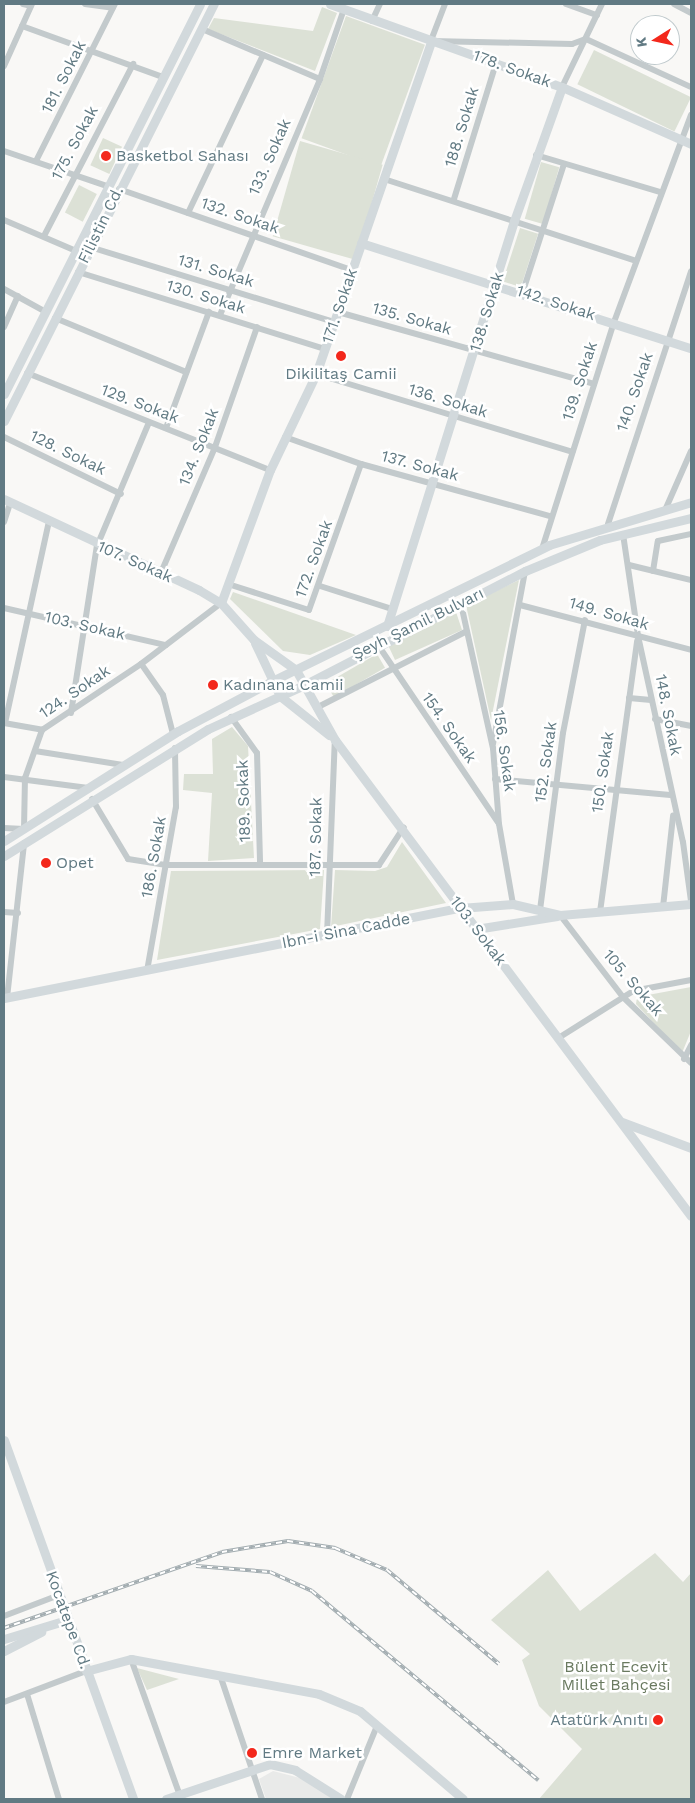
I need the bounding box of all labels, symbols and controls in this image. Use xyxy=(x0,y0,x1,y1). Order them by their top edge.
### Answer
north arrow xyxy=(630,15,680,65)
text: K xyxy=(632,36,650,49)
street label: 181. Sokak xyxy=(38,37,90,117)
street label: 178. Sokak xyxy=(470,46,554,92)
street label: 188. Sokak xyxy=(441,85,483,169)
street label: 175. Sokak xyxy=(47,103,103,183)
street label: 133. Sokak xyxy=(245,116,295,198)
place label: Basketbol Sahası xyxy=(116,146,249,166)
marker: Basketbol Sahası xyxy=(100,150,112,162)
street label: Filistin Cd. xyxy=(74,183,128,267)
street label: 132. Sokak xyxy=(198,194,282,238)
street label: 131. Sokak xyxy=(176,250,256,292)
street label: 171. Sokak xyxy=(318,266,362,346)
street label: 138. Sokak xyxy=(466,270,508,354)
street label: 130. Sokak xyxy=(164,276,248,318)
street label: 142. Sokak xyxy=(514,281,598,325)
street label: 135. Sokak xyxy=(370,299,454,339)
street label: 139. Sokak xyxy=(558,339,602,423)
marker: Dikilitaş Camii xyxy=(335,350,347,362)
street label: 140. Sokak xyxy=(613,350,657,434)
place label: Dikilitaş Camii xyxy=(285,364,397,384)
street label: 129. Sokak xyxy=(98,380,182,428)
street label: 136. Sokak xyxy=(406,380,490,422)
street label: 134. Sokak xyxy=(175,405,223,489)
street label: 128. Sokak xyxy=(27,426,109,480)
street label: 137. Sokak xyxy=(379,447,461,485)
street label: 172. Sokak xyxy=(291,518,337,600)
street label: 107. Sokak xyxy=(95,537,175,587)
street label: Şeyh Şamil Bulvarı xyxy=(349,584,487,664)
street label: 149. Sokak xyxy=(567,593,651,635)
street label: 103. Sokak xyxy=(43,607,127,645)
street label: 124. Sokak xyxy=(36,661,114,723)
street label: 148. Sokak xyxy=(651,673,685,757)
place label: Kadınana Camii xyxy=(223,675,344,695)
marker: Kadınana Camii xyxy=(207,679,219,691)
street label: 154. Sokak xyxy=(418,689,480,767)
street label: 156. Sokak xyxy=(489,709,519,793)
street label: 152. Sokak xyxy=(531,720,561,804)
street label: 150. Sokak xyxy=(588,730,618,814)
street label: 189. Sokak xyxy=(233,760,255,842)
street label: 187. Sokak xyxy=(306,797,326,877)
street label: 186. Sokak xyxy=(137,815,171,899)
place label: Opet xyxy=(56,853,94,873)
marker: Opet xyxy=(40,857,52,869)
street label: 103. Sokak xyxy=(446,893,510,969)
street label: Ibn-i Sina Cadde xyxy=(280,909,412,953)
street label: 105. Sokak xyxy=(599,946,667,1020)
street label: Kocatepe Cd. xyxy=(41,1568,95,1672)
park label: Bülent Ecevit Millet Bahçesi xyxy=(561,1657,671,1695)
place label: Atatürk Anıtı xyxy=(549,1710,648,1730)
marker: Atatürk Anıtı xyxy=(652,1714,664,1726)
place label: Emre Market xyxy=(262,1743,362,1763)
marker: Emre Market xyxy=(246,1747,258,1759)

